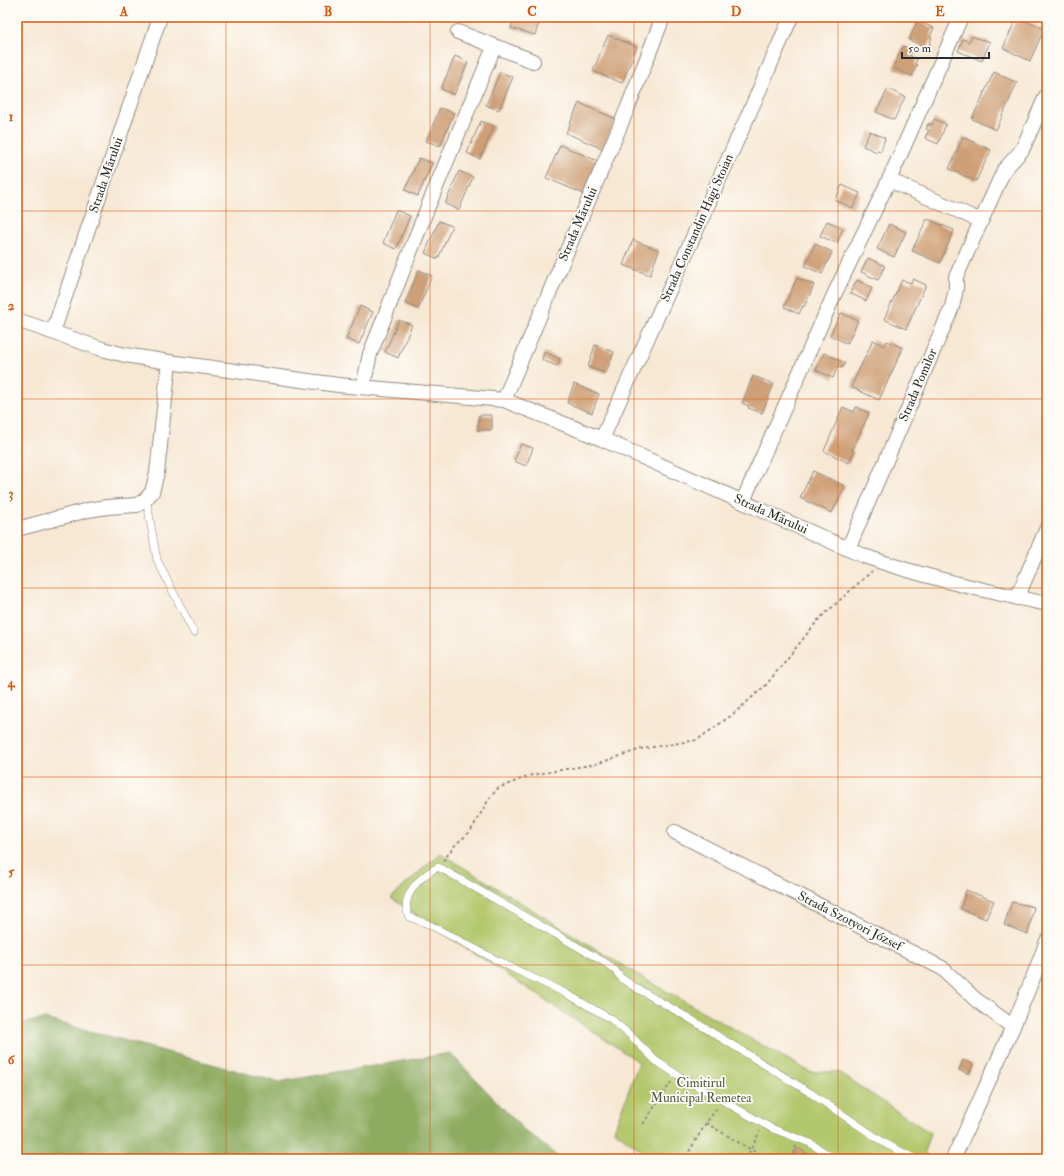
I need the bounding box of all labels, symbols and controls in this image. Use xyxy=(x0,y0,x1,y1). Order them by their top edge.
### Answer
text: A xyxy=(119,4,129,20)
text: B xyxy=(324,4,332,20)
text: C xyxy=(527,4,537,20)
text: D xyxy=(731,4,742,20)
text: E xyxy=(935,4,945,20)
scale bar xyxy=(902,34,989,60)
text: 50 m xyxy=(908,41,932,56)
text: 1 xyxy=(9,109,14,125)
street label: Strada Mărului xyxy=(86,135,127,215)
street label: Strada Constandin Hagi Stoian xyxy=(657,151,737,304)
street label: Strada Mărului xyxy=(555,184,601,263)
text: 2 xyxy=(8,298,15,314)
street label: Strada Pomilor xyxy=(895,346,941,424)
text: 3 xyxy=(9,486,14,502)
street label: Strada Mărului xyxy=(732,491,811,538)
text: 4 xyxy=(6,675,15,691)
text: 5 xyxy=(8,864,14,880)
street label: Strada Szotyori József xyxy=(795,888,906,956)
text: 6 xyxy=(8,1052,16,1068)
park label: Cimitirul Municipal Remetea xyxy=(651,1075,752,1107)

